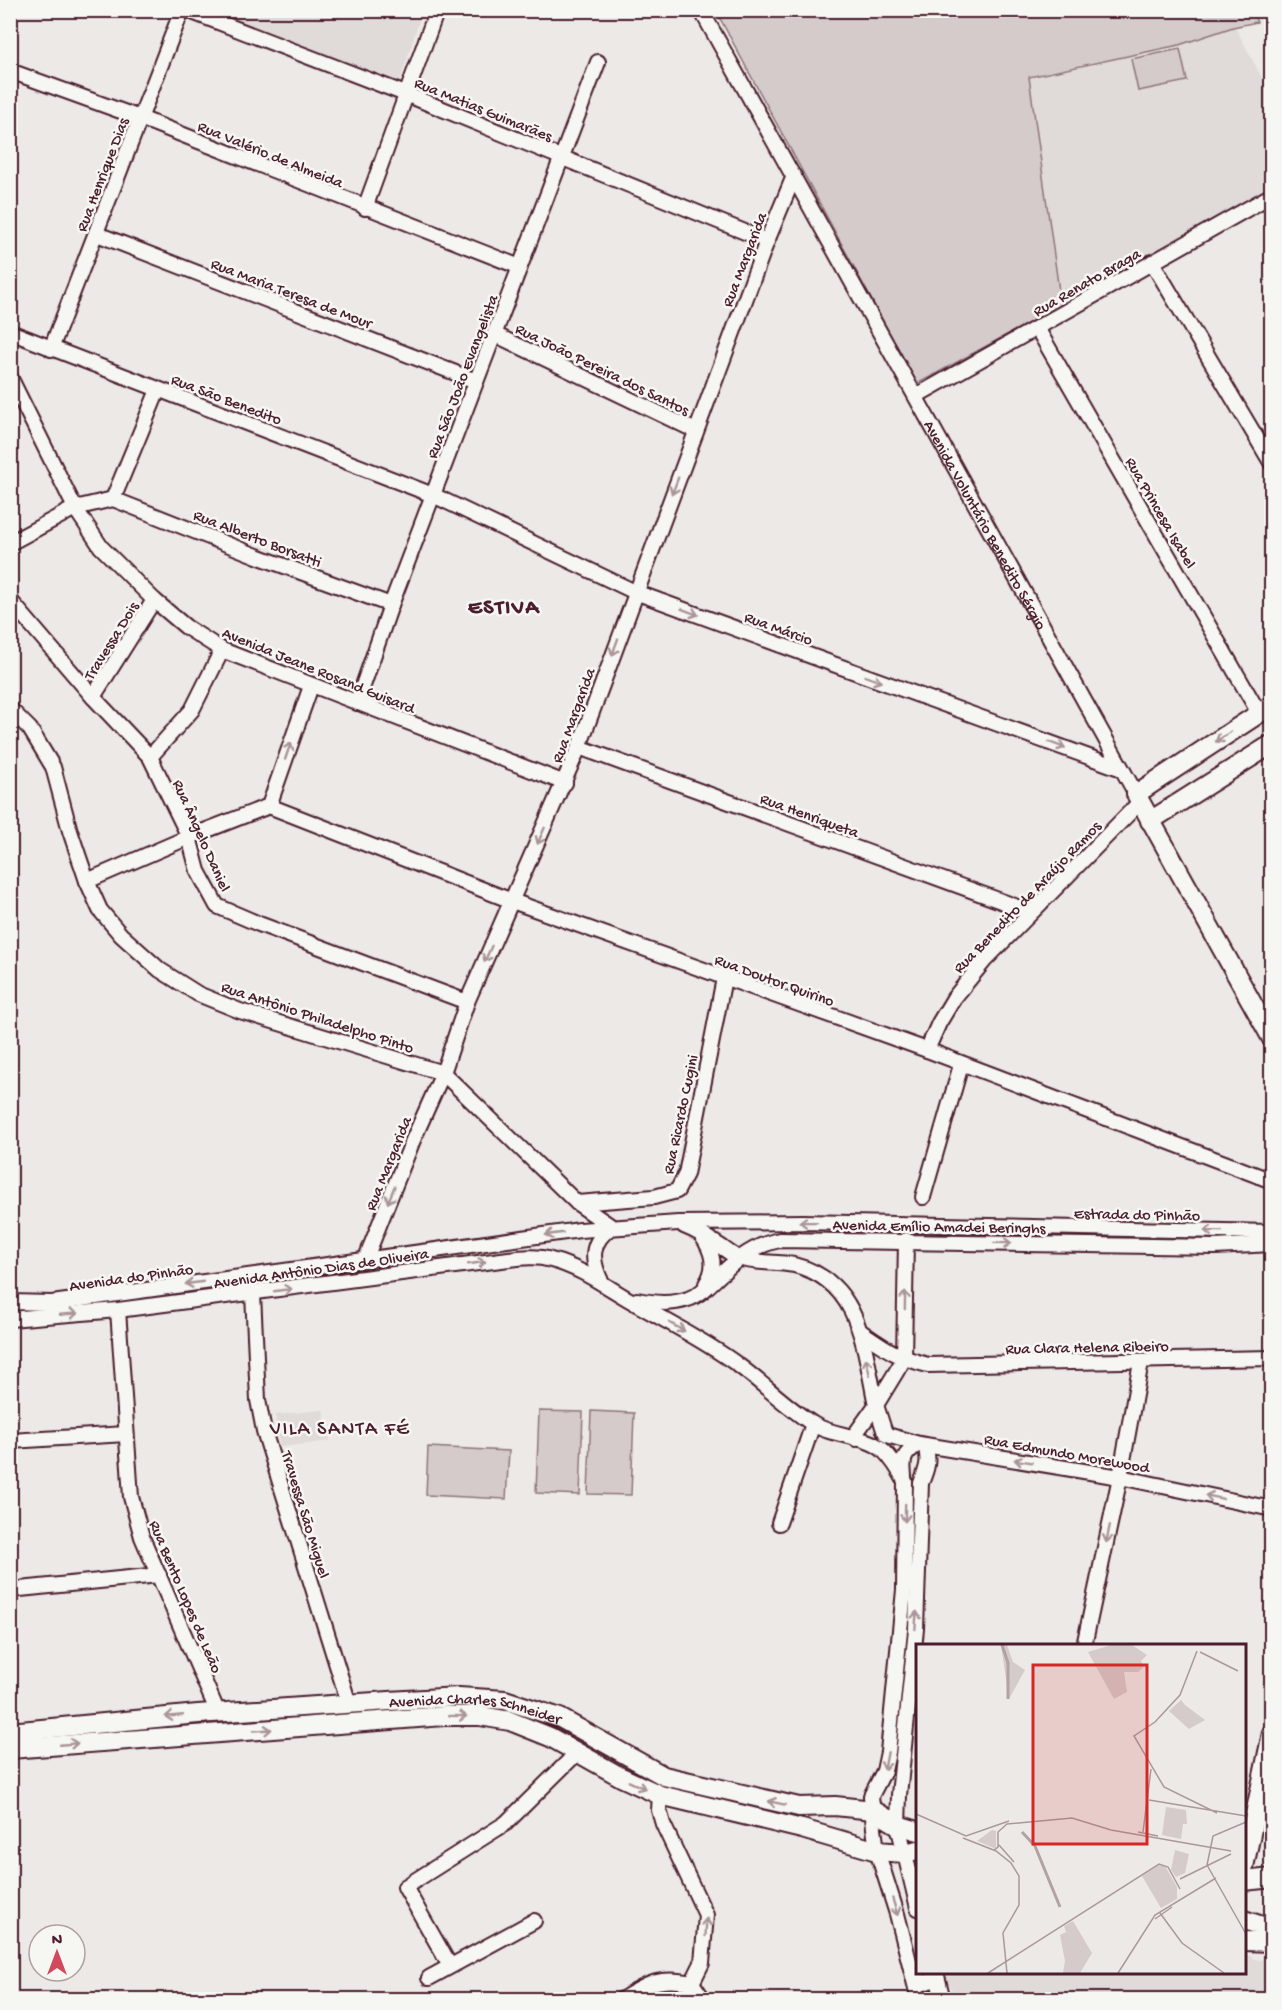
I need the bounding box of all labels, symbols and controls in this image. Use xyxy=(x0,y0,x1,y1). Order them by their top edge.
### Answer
street label: Rua Matias Guimarães xyxy=(411,75,555,148)
street label: Rua Henrique Dias xyxy=(74,115,135,235)
street label: Rua Valério de Almeida xyxy=(194,118,346,195)
street label: Rua Margarida xyxy=(720,209,773,310)
street label: Rua Renato Braga xyxy=(1031,245,1146,323)
street label: Rua Maria Teresa de Mour xyxy=(207,256,375,335)
street label: Rua São João Evangelista xyxy=(424,292,505,462)
street label: Rua João Pereira dos Santos xyxy=(511,321,693,422)
street label: Rua São Benedito xyxy=(168,371,284,431)
street label: Avenida Voluntário Benedito Sérgio xyxy=(918,418,1049,634)
street label: Rua Princesa Isabel xyxy=(1119,455,1199,573)
one-way arrow xyxy=(669,476,680,494)
street label: Rua Alberto Borsatti xyxy=(190,507,324,573)
district label: ESTIVA xyxy=(468,596,540,622)
street label: Travessa Dois xyxy=(81,598,145,685)
one-way arrow xyxy=(680,607,699,618)
street label: Rua Márcio xyxy=(741,609,815,651)
street label: Avenida Jeane Rosand Guisard xyxy=(219,625,418,720)
one-way arrow xyxy=(609,637,620,656)
street label: Rua Margarida xyxy=(549,665,602,766)
one-way arrow xyxy=(863,674,882,685)
one-way arrow xyxy=(1214,730,1231,743)
one-way arrow xyxy=(1047,741,1065,752)
one-way arrow xyxy=(284,742,295,760)
street label: Rua Ângelo Daniel xyxy=(167,777,235,895)
street label: Rua Henriqueta xyxy=(757,791,862,844)
street label: Rua Benedito de Araújo Ramos xyxy=(951,817,1107,979)
one-way arrow xyxy=(535,826,546,845)
one-way arrow xyxy=(482,945,494,963)
street label: Rua Doutor Quirino xyxy=(711,952,836,1013)
street label: Rua Antônio Philadelpho Pinto xyxy=(218,979,416,1059)
street label: Rua Ricardo Cugini xyxy=(660,1053,704,1176)
street label: Rua Margarida xyxy=(363,1114,418,1214)
one-way arrow xyxy=(385,1185,396,1203)
street label: Estrada do Pinhão xyxy=(1074,1206,1200,1227)
one-way arrow xyxy=(799,1216,819,1228)
street label: Avenida Emílio Amadei Beringhs xyxy=(832,1217,1047,1240)
one-way arrow xyxy=(1204,1225,1224,1237)
one-way arrow xyxy=(545,1228,564,1239)
one-way arrow xyxy=(992,1237,1012,1248)
street label: Avenida Antônio Dias de Oliveira xyxy=(213,1246,431,1295)
one-way arrow xyxy=(466,1258,486,1269)
street label: Avenida do Pinhão xyxy=(68,1261,195,1298)
one-way arrow xyxy=(185,1278,205,1289)
one-way arrow xyxy=(273,1284,293,1295)
one-way arrow xyxy=(899,1291,911,1311)
one-way arrow xyxy=(58,1309,78,1320)
one-way arrow xyxy=(668,1321,685,1333)
street label: Rua Clara Helena Ribeiro xyxy=(1005,1339,1169,1360)
one-way arrow xyxy=(862,1357,873,1377)
district label: VILA SANTA FÉ xyxy=(269,1418,410,1442)
street label: Rua Edmundo Morewood xyxy=(982,1432,1152,1480)
street label: Travessa São Miguel xyxy=(275,1448,332,1581)
one-way arrow xyxy=(1013,1455,1033,1466)
one-way arrow xyxy=(1205,1491,1225,1502)
one-way arrow xyxy=(899,1503,910,1523)
street label: Rua Bento Lopes de Leão xyxy=(143,1518,225,1677)
one-way arrow xyxy=(1102,1524,1113,1543)
one-way arrow xyxy=(911,1611,922,1631)
inset map xyxy=(916,1644,1246,1974)
street label: Avenida Charles Schneider xyxy=(389,1691,564,1731)
one-way arrow xyxy=(447,1710,467,1722)
one-way arrow xyxy=(165,1711,185,1722)
one-way arrow xyxy=(253,1724,273,1735)
one-way arrow xyxy=(58,1738,78,1749)
one-way arrow xyxy=(880,1750,891,1770)
one-way arrow xyxy=(627,1779,645,1791)
one-way arrow xyxy=(768,1796,787,1808)
one-way arrow xyxy=(890,1897,901,1916)
one-way arrow xyxy=(700,1918,711,1938)
north arrow xyxy=(27,1923,87,1983)
text: N xyxy=(52,1932,63,1951)

